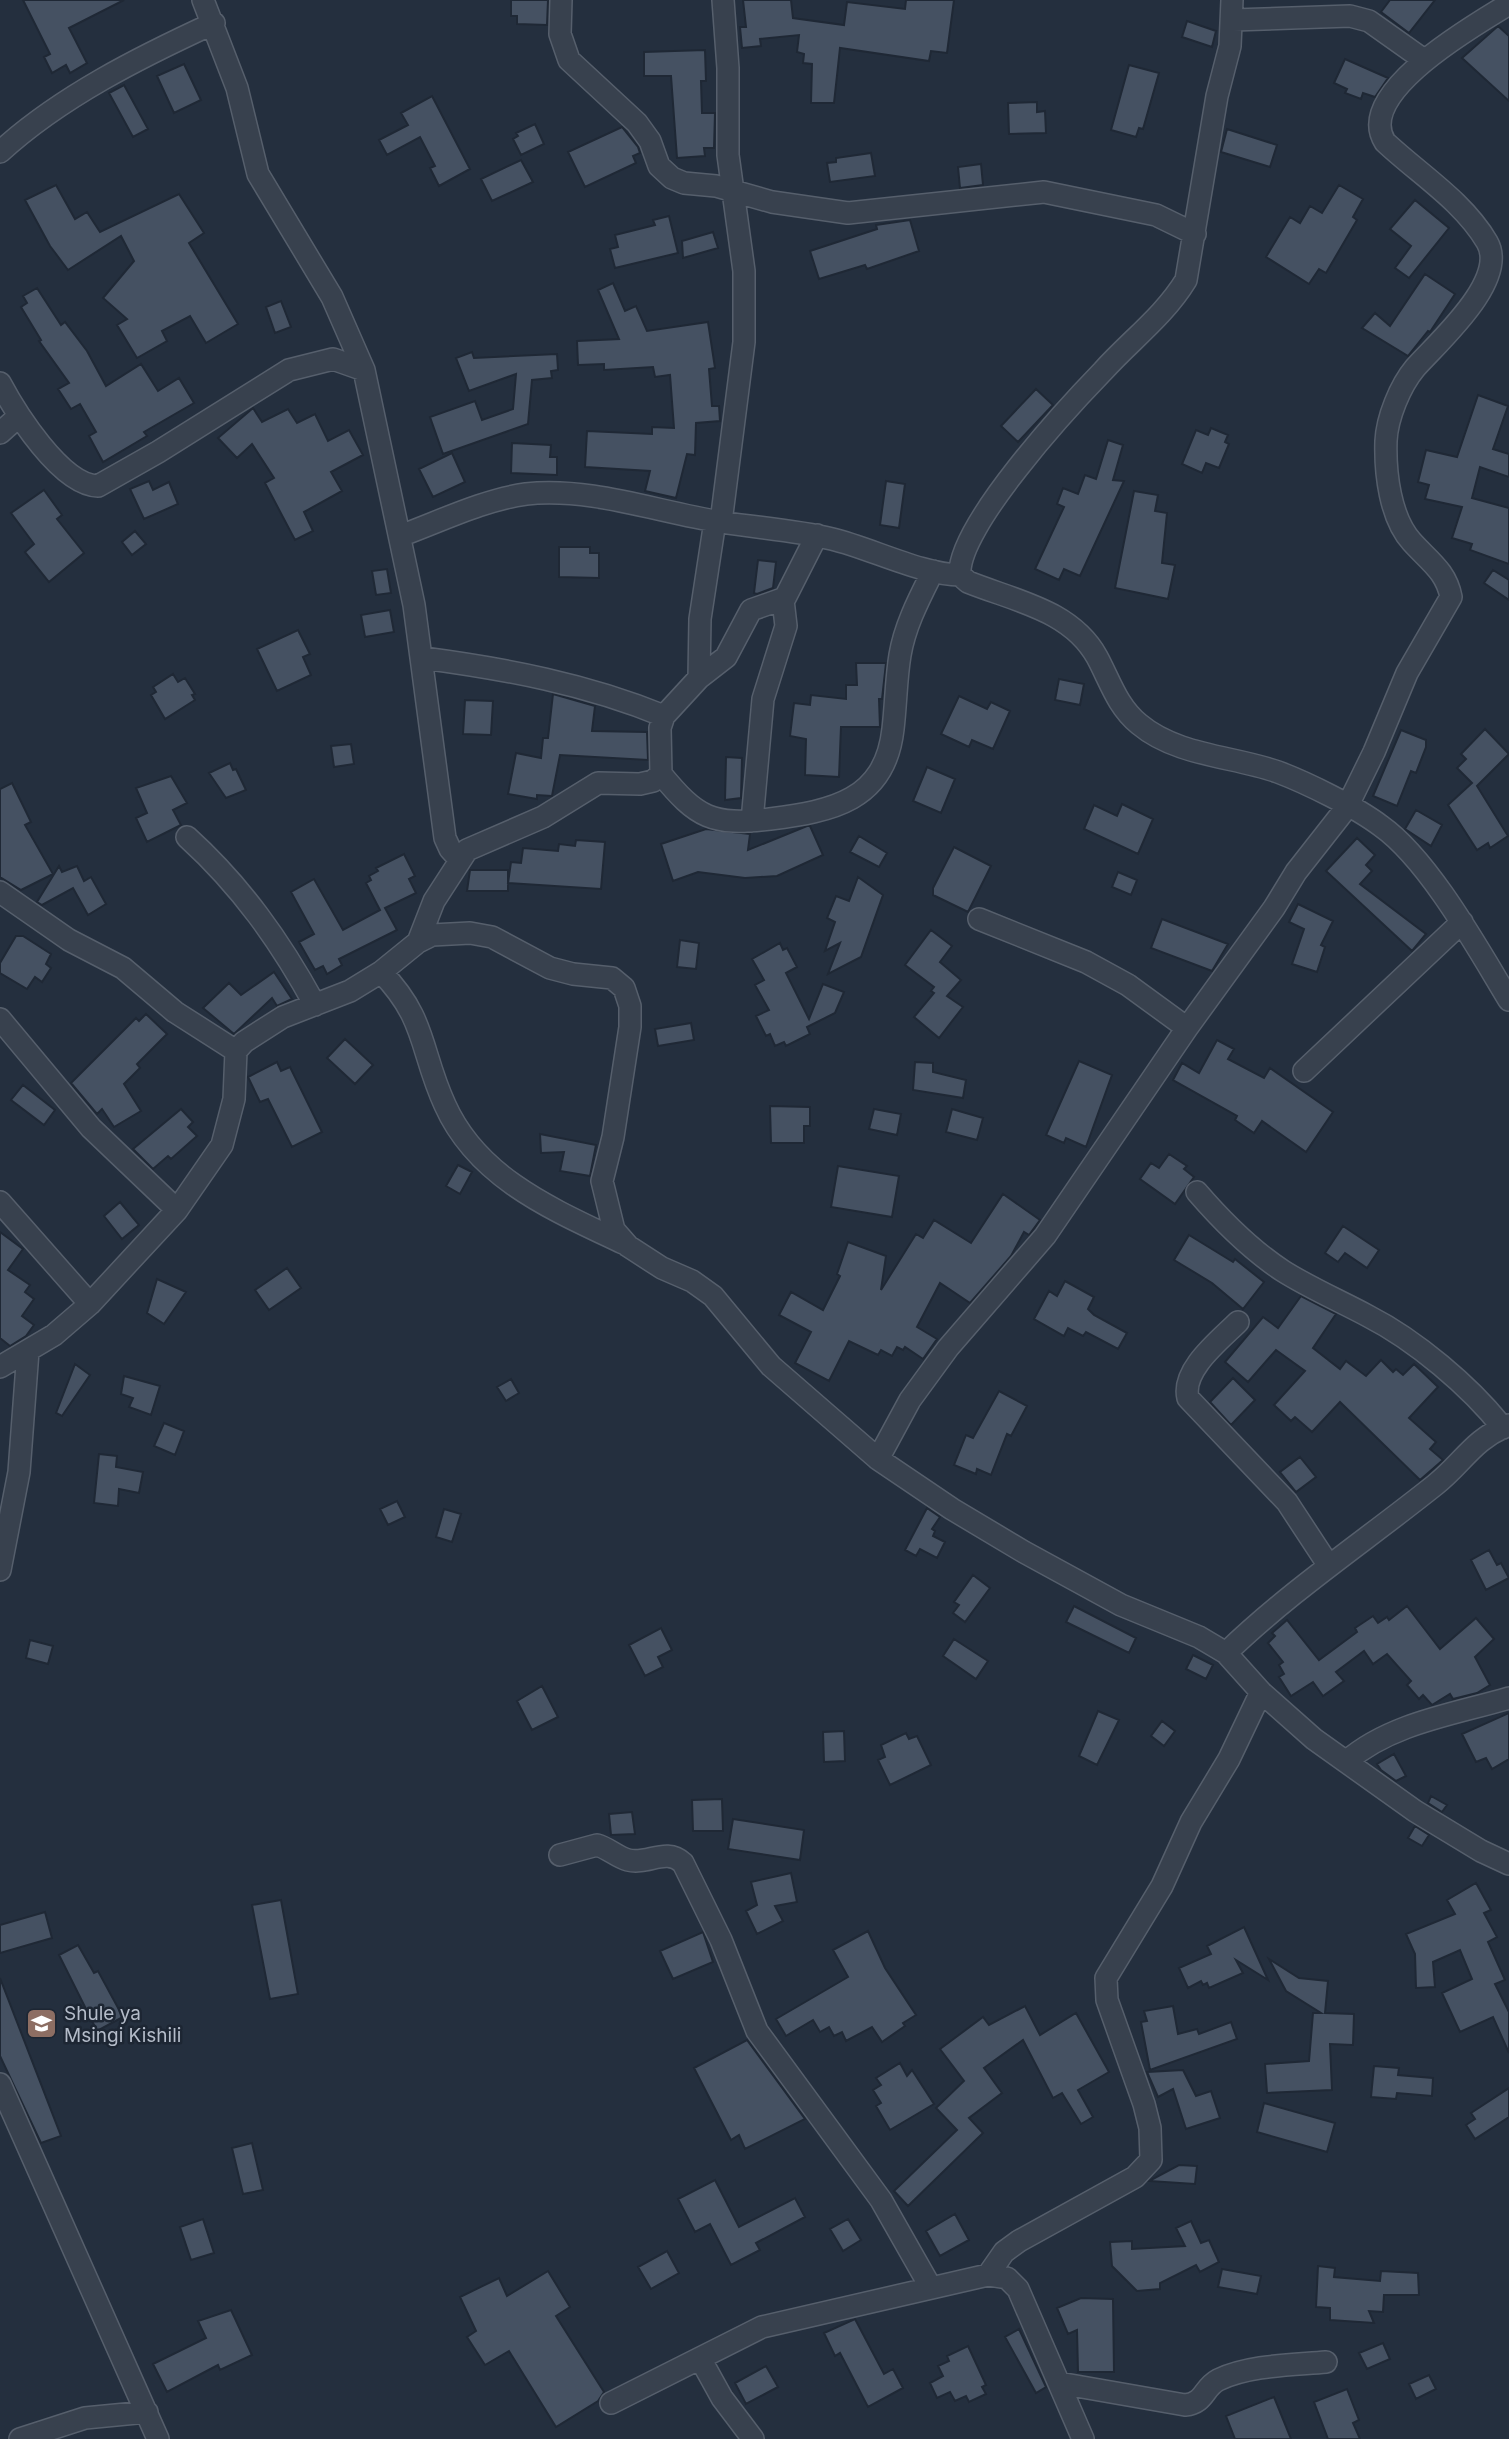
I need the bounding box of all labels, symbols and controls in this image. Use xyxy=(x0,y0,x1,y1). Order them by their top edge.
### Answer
place label: Shule ya Msingi Kishili xyxy=(64,2002,181,2047)
school or university icon: Shule ya Msingi Kishili xyxy=(24,2007,58,2041)

